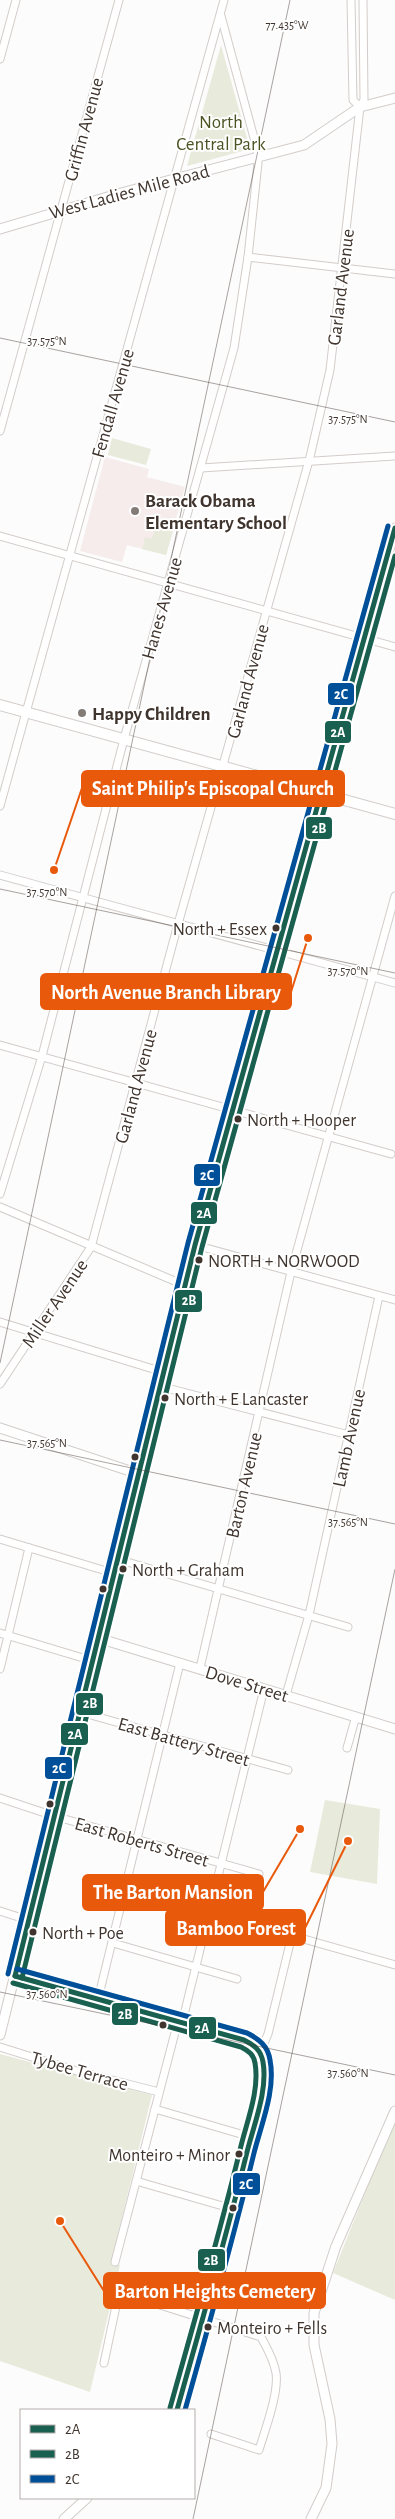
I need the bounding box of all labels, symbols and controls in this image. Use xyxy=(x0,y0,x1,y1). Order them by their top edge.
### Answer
text: 77.435°W xyxy=(266,19,309,31)
street label: Griffin Avenue xyxy=(62,76,107,183)
park label: North Central Park xyxy=(176,113,266,154)
street label: West Ladies Mile Road xyxy=(47,162,212,223)
street label: Garland Avenue xyxy=(325,228,358,347)
text: 37.575°N xyxy=(27,335,67,347)
street label: Fendall Avenue xyxy=(89,347,138,460)
text: 37.575°N xyxy=(328,413,368,425)
place label: Barack Obama Elementary School xyxy=(145,492,287,533)
marker: Barack Obama Elementary School xyxy=(129,505,141,517)
street label: Hanes Avenue xyxy=(139,555,186,662)
street label: Garland Avenue xyxy=(224,622,273,741)
line badge: 2C xyxy=(327,682,355,706)
text: 2C xyxy=(334,688,349,702)
place label: Happy Children xyxy=(92,705,210,724)
marker: Happy Children xyxy=(76,707,88,719)
line badge: 2A xyxy=(324,720,352,744)
text: 2A xyxy=(331,726,346,740)
callout: Saint Philip's Episcopal Church xyxy=(82,771,344,806)
text: Saint Philip's Episcopal Church xyxy=(92,779,334,799)
line badge: 2B xyxy=(305,816,333,840)
text: 2B xyxy=(312,822,326,836)
text: 37.570°N xyxy=(27,886,67,898)
place label: North + Essex xyxy=(173,921,267,939)
marker: North + Essex xyxy=(271,923,281,933)
text: 37.570°N xyxy=(328,965,368,977)
callout: North Avenue Branch Library xyxy=(41,974,291,1009)
text: North Avenue Branch Library xyxy=(51,983,281,1003)
street label: Garland Avenue xyxy=(112,1027,161,1146)
place label: North + Hooper xyxy=(247,1112,356,1130)
marker: North + Hooper xyxy=(233,1114,243,1124)
line badge: 2C xyxy=(193,1163,221,1187)
text: 2C xyxy=(200,1169,215,1183)
line badge: 2A xyxy=(190,1201,218,1225)
text: 2A xyxy=(197,1207,212,1221)
place label: NORTH + NORWOOD xyxy=(208,1253,360,1271)
marker: NORTH + NORWOOD xyxy=(194,1255,204,1265)
street label: Miller Avenue xyxy=(19,1256,92,1352)
line badge: 2B xyxy=(174,1289,203,1313)
text: 2B xyxy=(182,1294,196,1308)
street label: Lamb Avenue xyxy=(330,1387,369,1489)
place label: North + E Lancaster xyxy=(174,1391,308,1409)
marker: North + E Lancaster xyxy=(160,1393,170,1403)
street label: Barton Avenue xyxy=(223,1430,266,1540)
text: 37.565°N xyxy=(27,1437,67,1449)
unlabelled marker xyxy=(130,1452,140,1462)
text: 37.565°N xyxy=(328,1516,368,1528)
place label: North + Graham xyxy=(132,1562,244,1580)
marker: North + Graham xyxy=(118,1564,128,1574)
unlabelled marker xyxy=(98,1584,108,1594)
street label: Dove Street xyxy=(203,1663,290,1706)
line badge: 2B xyxy=(75,1692,104,1716)
text: 2B xyxy=(83,1697,97,1711)
street label: East Battery Street xyxy=(116,1715,251,1770)
line badge: 2A xyxy=(60,1722,89,1746)
text: 2A xyxy=(68,1728,83,1742)
line badge: 2C xyxy=(44,1756,73,1780)
text: 2C xyxy=(52,1762,67,1776)
unlabelled marker xyxy=(45,1799,55,1809)
street label: East Roberts Street xyxy=(72,1814,211,1871)
callout: The Barton Mansion xyxy=(83,1875,263,1910)
text: The Barton Mansion xyxy=(93,1883,253,1903)
callout: Bamboo Forest xyxy=(166,1910,305,1945)
text: Bamboo Forest xyxy=(176,1919,296,1939)
place label: North + Poe xyxy=(42,1925,124,1943)
marker: North + Poe xyxy=(28,1927,38,1937)
text: 37.560°N xyxy=(26,1988,68,2000)
line badge: 2B xyxy=(111,2002,139,2026)
text: 2B xyxy=(118,2008,132,2022)
line badge: 2A xyxy=(188,2016,217,2040)
unlabelled marker xyxy=(158,2020,168,2030)
text: 2A xyxy=(195,2022,210,2036)
street label: Tybee Terrace xyxy=(29,2048,130,2094)
text: 37.560°N xyxy=(327,2067,369,2079)
place label: Monteiro + Minor xyxy=(109,2147,230,2165)
marker: Monteiro + Minor xyxy=(234,2149,244,2159)
line badge: 2C xyxy=(232,2172,261,2196)
text: 2C xyxy=(239,2178,254,2192)
unlabelled marker xyxy=(228,2203,238,2213)
line badge: 2B xyxy=(197,2248,226,2272)
text: 2B xyxy=(204,2254,218,2268)
callout: Barton Heights Cemetery xyxy=(104,2273,325,2308)
text: Barton Heights Cemetery xyxy=(114,2282,316,2302)
place label: Monteiro + Fells xyxy=(217,2320,327,2338)
marker: Monteiro + Fells xyxy=(203,2322,213,2332)
legend xyxy=(20,2409,195,2499)
text: 2A xyxy=(65,2422,81,2437)
text: 2B xyxy=(65,2447,80,2462)
text: 2C xyxy=(65,2472,80,2487)

